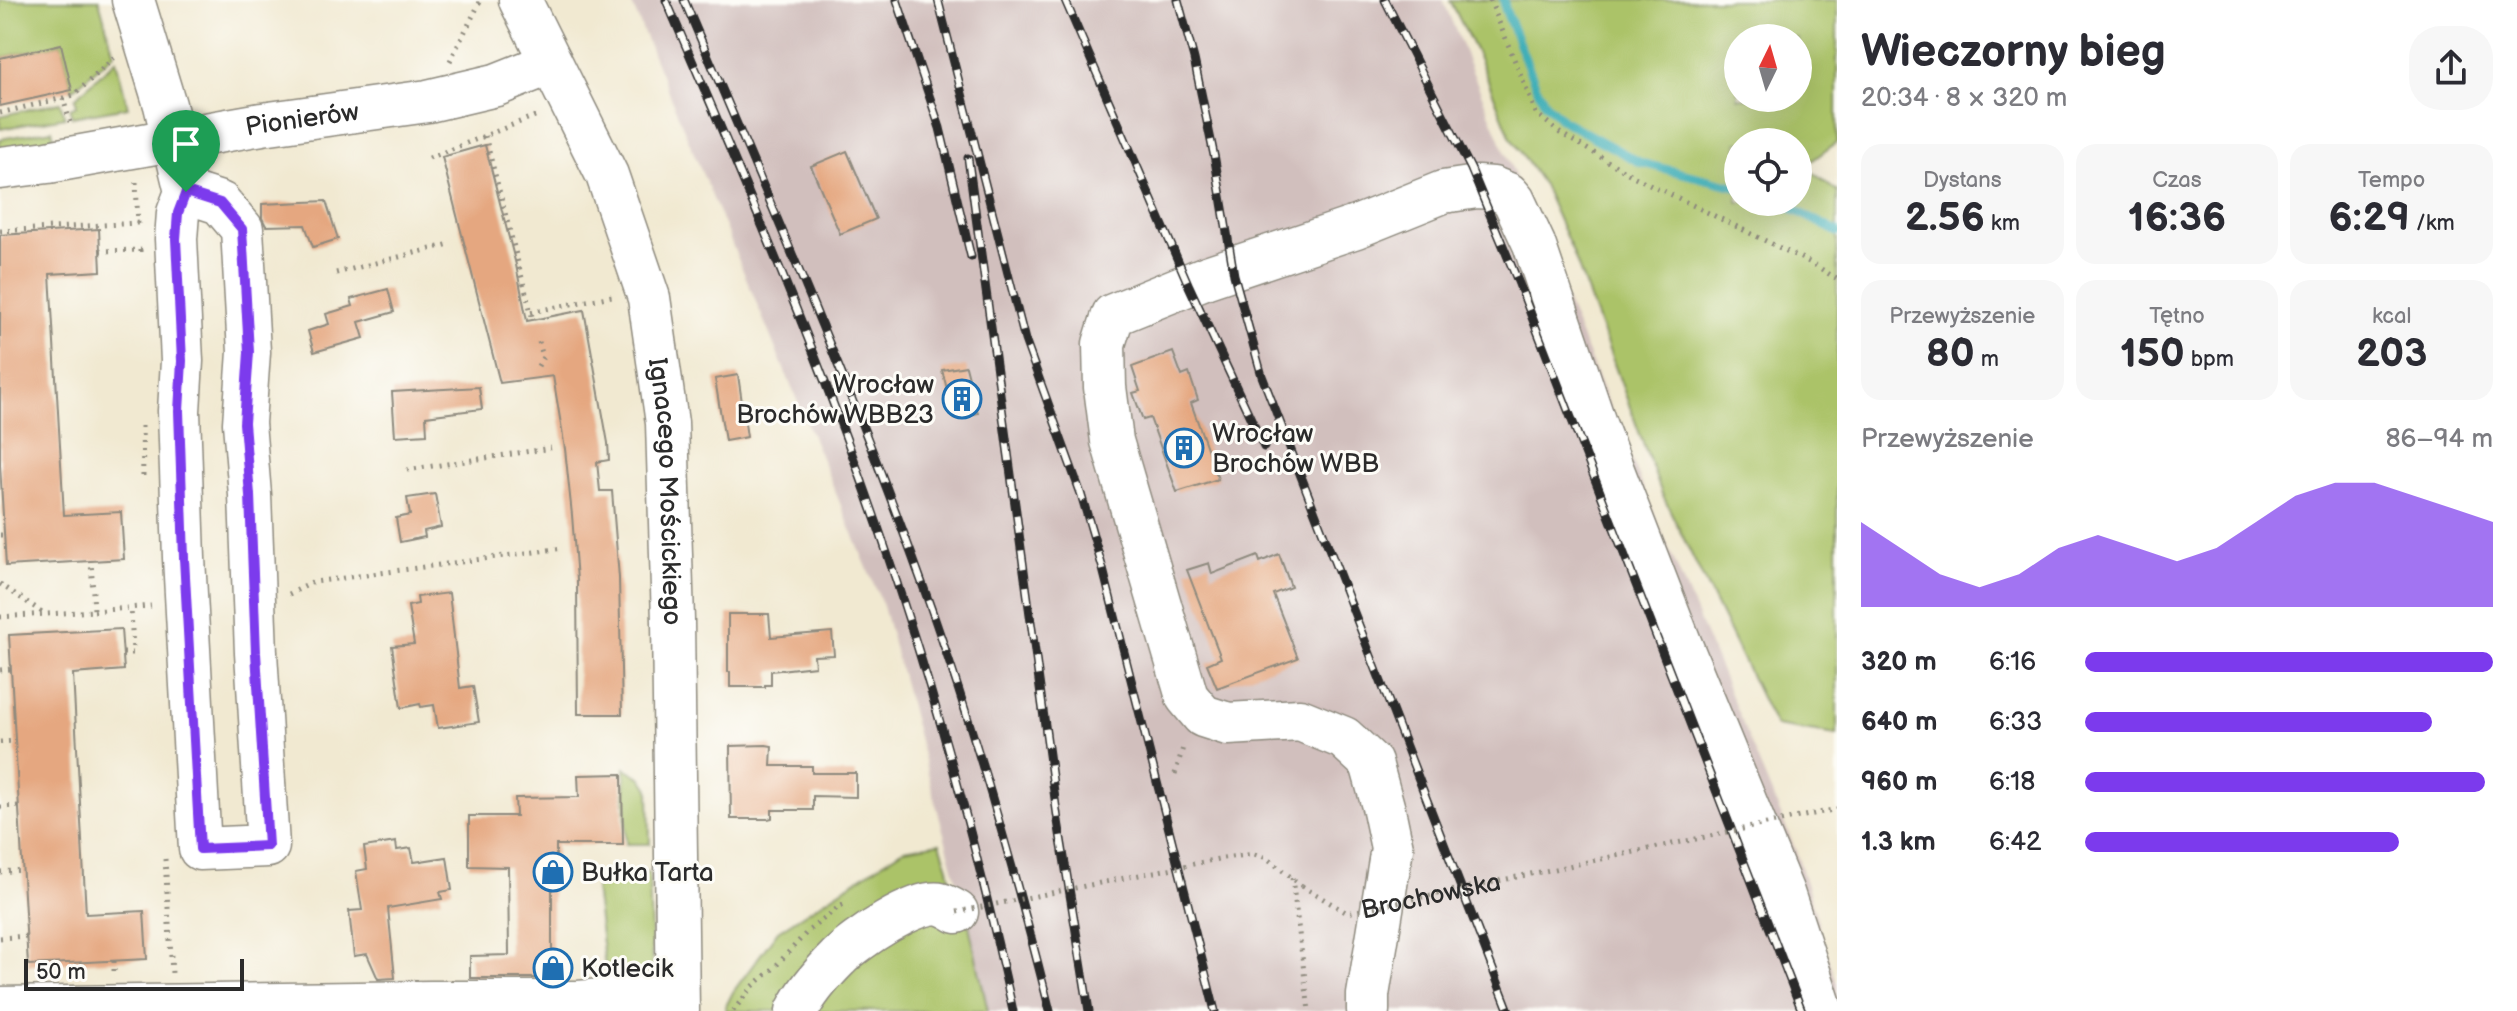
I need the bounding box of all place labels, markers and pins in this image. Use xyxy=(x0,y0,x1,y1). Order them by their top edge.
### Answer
pin xyxy=(152,110,220,192)
place label: Wrocław Brochów WBB23 xyxy=(736,370,935,431)
building icon: Wrocław Brochów WBB23 xyxy=(941,378,983,420)
place label: Wrocław Brochów WBB xyxy=(1212,419,1379,480)
building icon: Wrocław Brochów WBB xyxy=(1163,427,1205,469)
shop icon: Bułka Tarta xyxy=(532,851,574,893)
place label: Bułka Tarta xyxy=(581,858,714,889)
shop icon: Kotlecik xyxy=(532,947,574,989)
place label: Kotlecik xyxy=(581,954,674,985)

